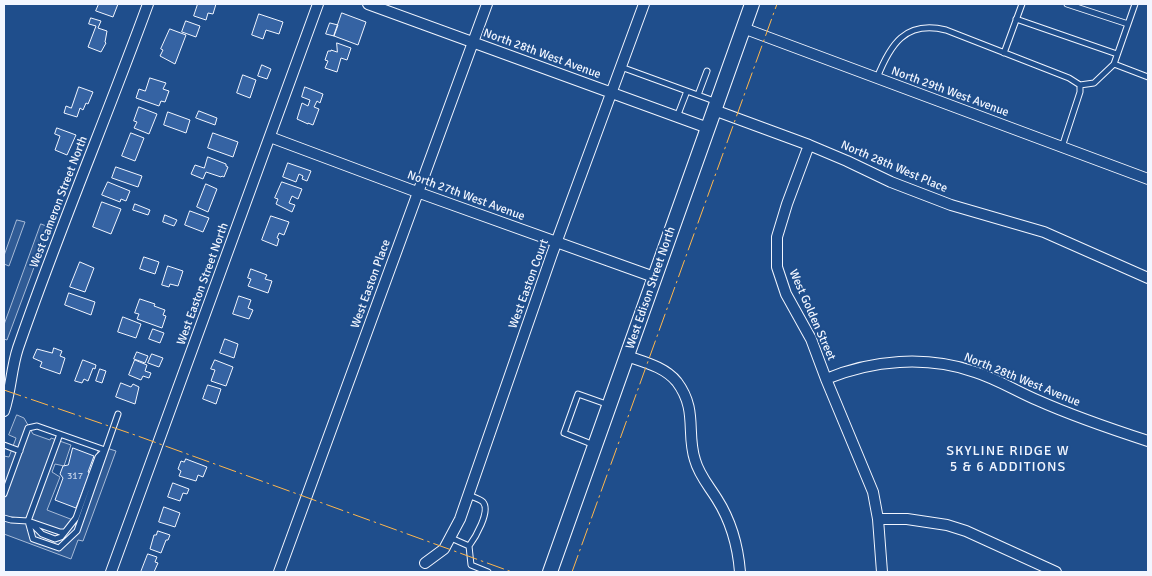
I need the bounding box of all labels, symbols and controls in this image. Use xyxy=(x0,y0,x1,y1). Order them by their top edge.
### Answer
street label: North 28th West Avenue xyxy=(481,26,603,82)
street label: North 29th West Avenue xyxy=(889,64,1011,120)
street label: West Cameron Street North xyxy=(27,134,91,270)
street label: North 28th West Place xyxy=(838,138,950,196)
street label: North 27th West Avenue xyxy=(405,168,527,224)
street label: West Easton Street North xyxy=(174,221,232,347)
street label: West Edison Street North xyxy=(623,225,679,351)
street label: West Easton Court xyxy=(506,237,552,331)
street label: West Easton Place xyxy=(348,238,394,330)
street label: West Golden Street xyxy=(785,267,839,363)
street label: North 28th West Avenue xyxy=(962,350,1082,410)
district label: SKYLINE RIDGE W 5 & 6 ADDITIONS xyxy=(944,443,1072,476)
house number: 317 xyxy=(67,470,83,482)

